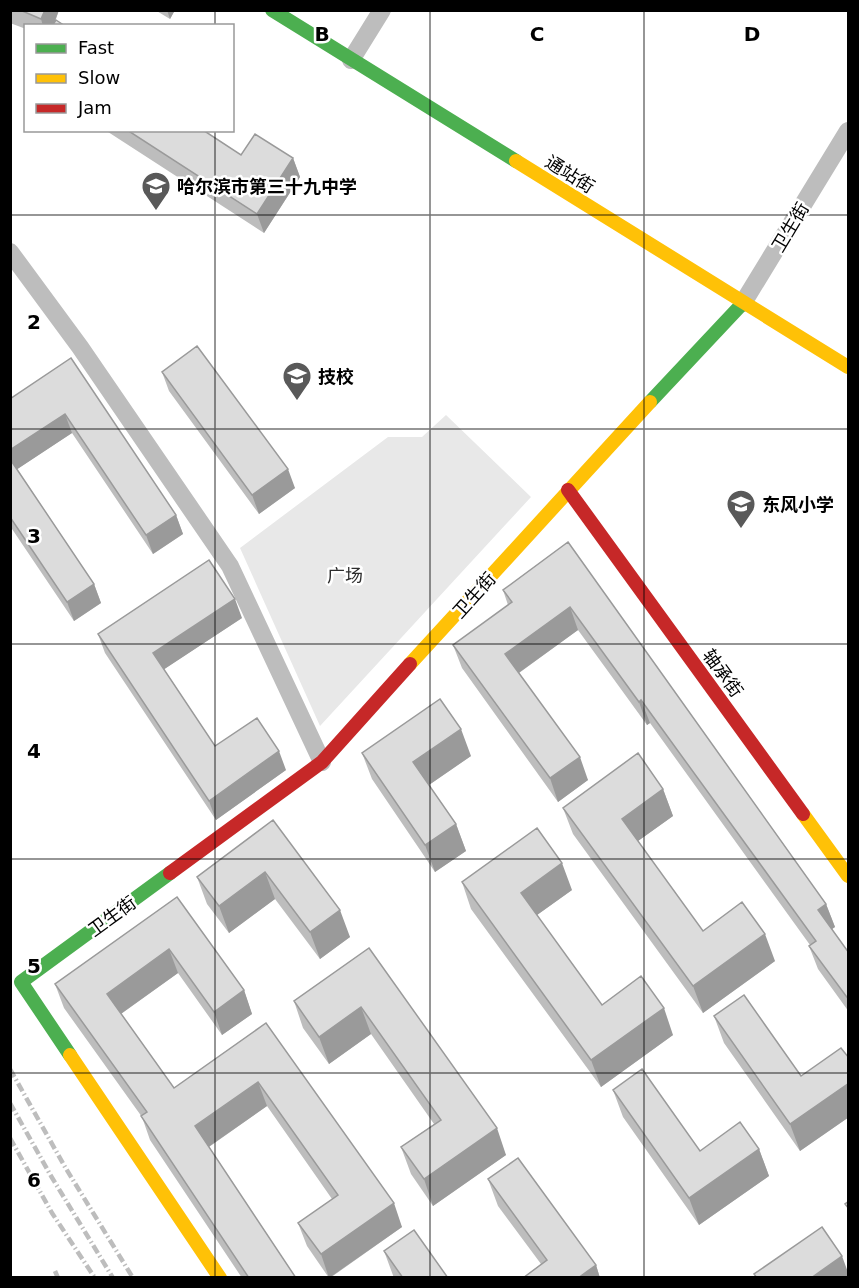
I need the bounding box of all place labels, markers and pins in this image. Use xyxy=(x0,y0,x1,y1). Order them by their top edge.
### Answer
school or university icon: 哈尔滨市第三十九中学 xyxy=(140,170,172,212)
place label: 哈尔滨市第三十九中学 xyxy=(177,176,357,197)
school or university icon: 技校 xyxy=(281,360,313,402)
place label: 技校 xyxy=(318,366,354,387)
school or university icon: 东风小学 xyxy=(725,488,757,530)
place label: 东风小学 xyxy=(762,494,834,515)

